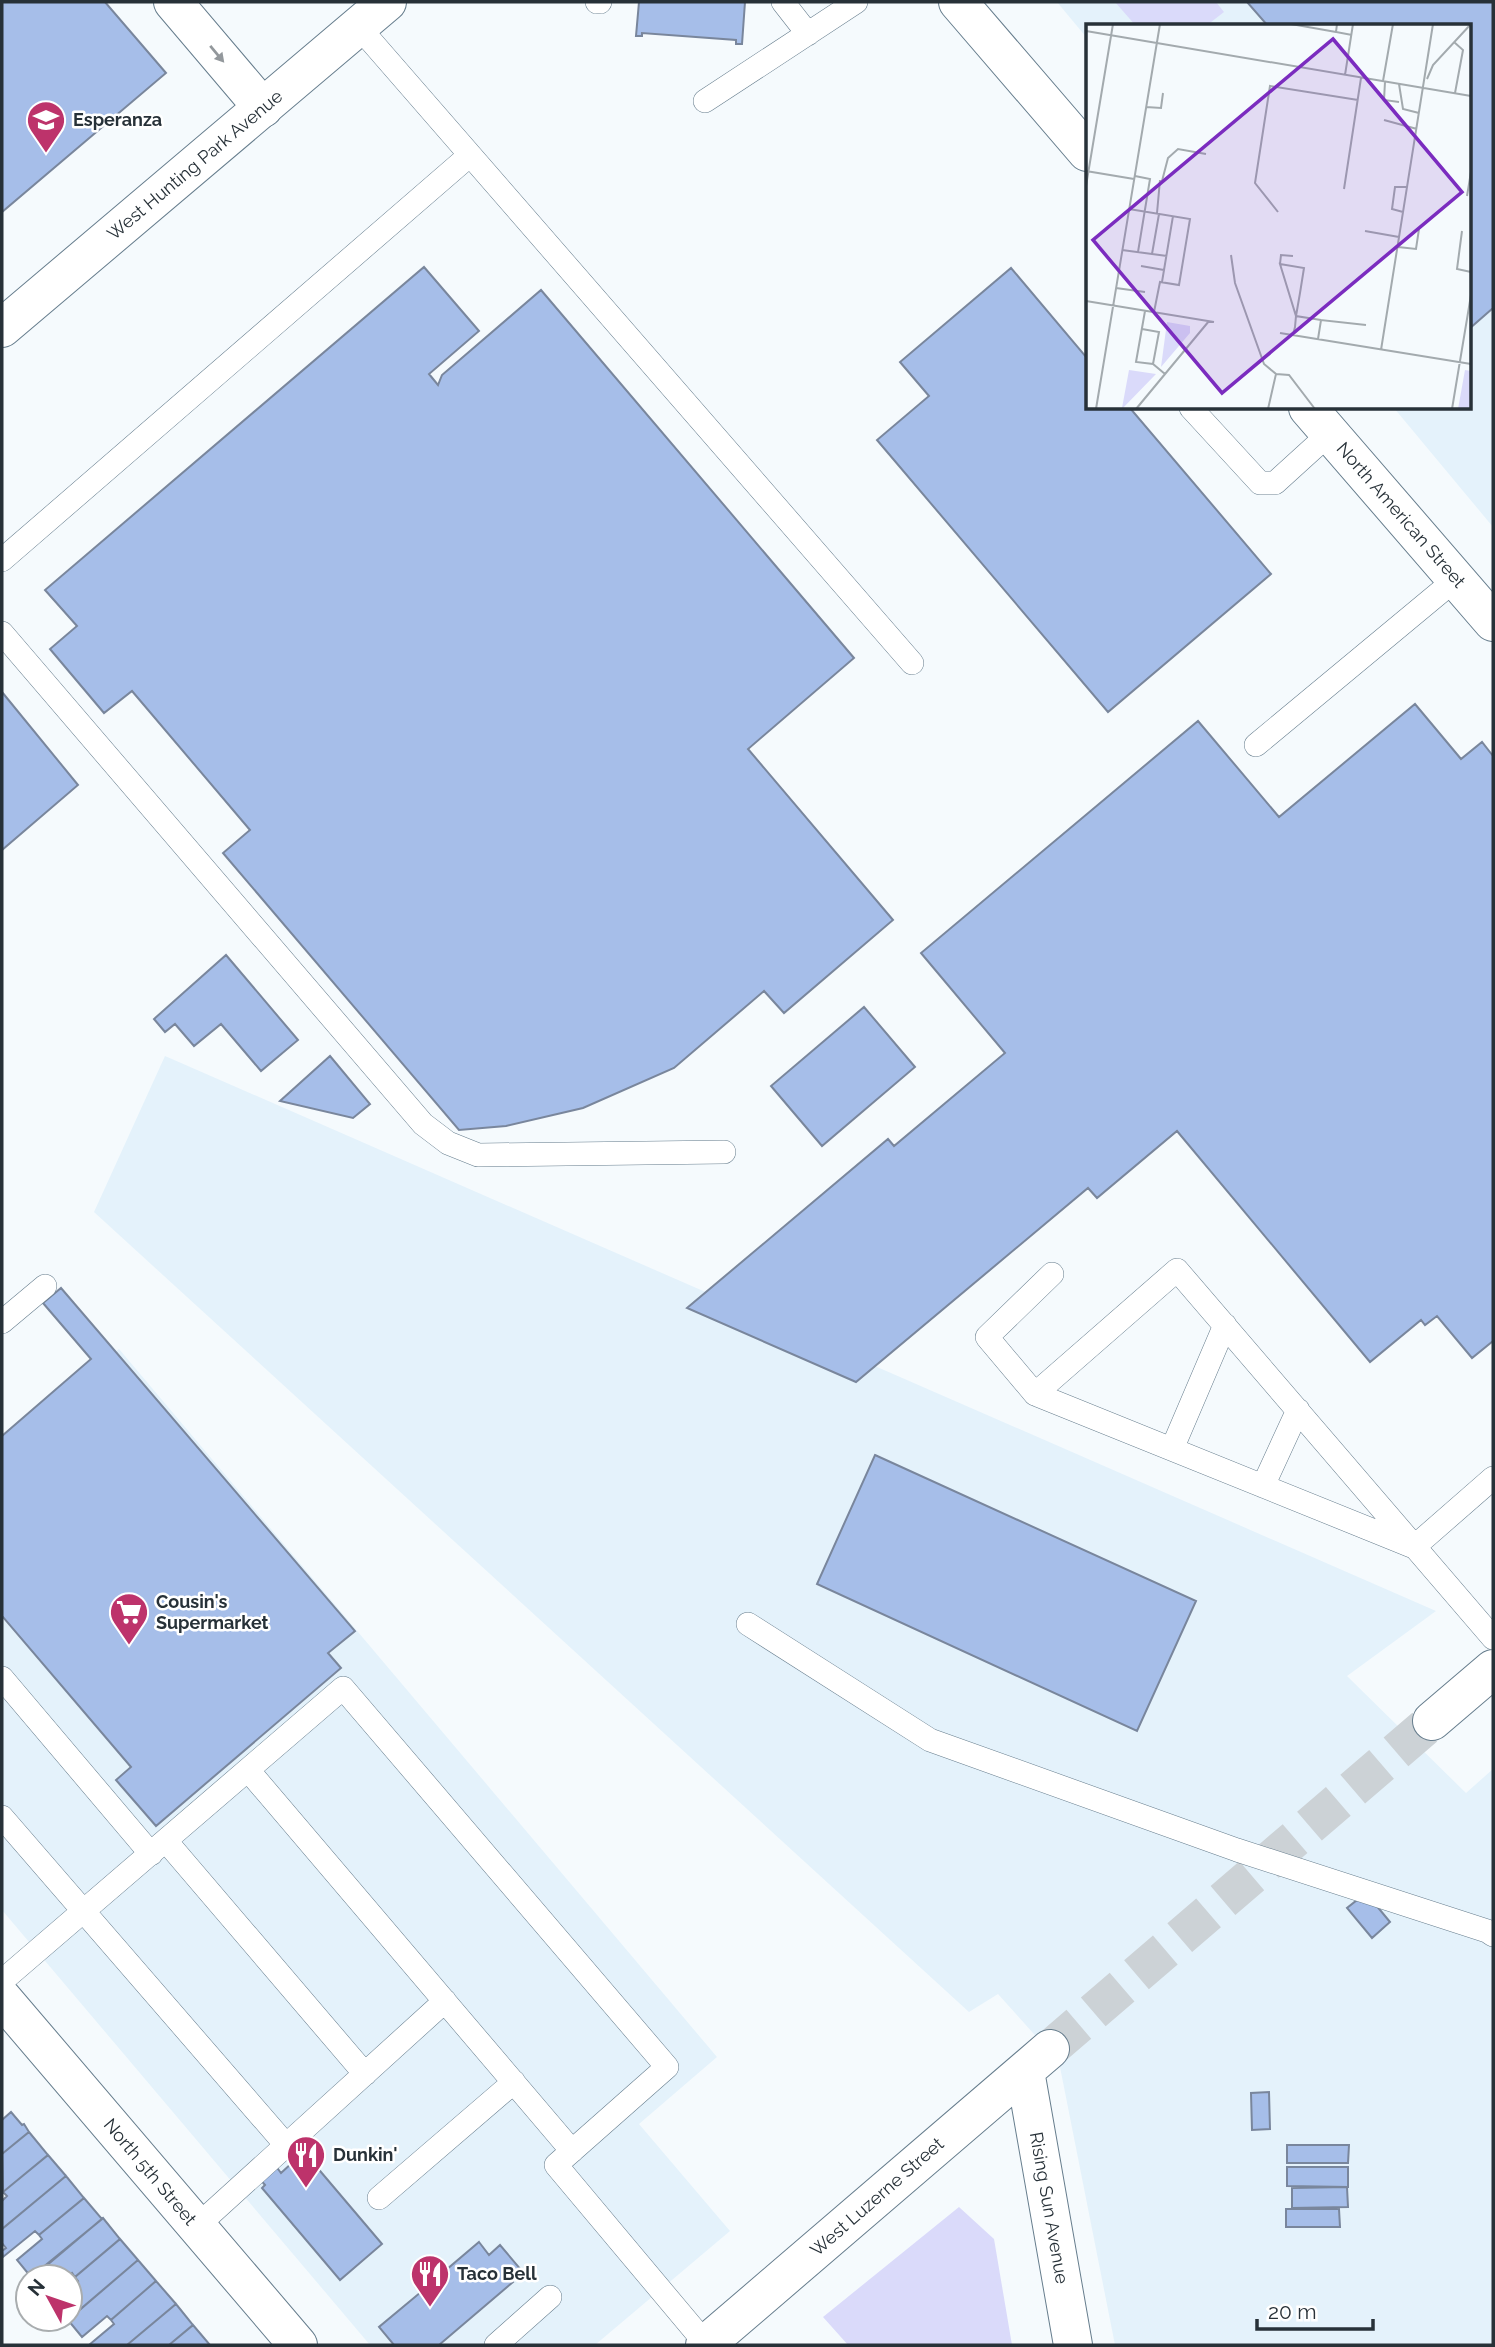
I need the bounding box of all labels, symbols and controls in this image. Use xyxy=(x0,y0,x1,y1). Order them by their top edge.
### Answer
inset map xyxy=(1086,24,1470,410)
one-way arrow xyxy=(209,45,224,62)
street label: West Hunting Park Avenue xyxy=(103,85,287,244)
school or university icon: Esperanza xyxy=(25,99,67,154)
place label: Esperanza xyxy=(73,109,162,130)
street label: North American Street xyxy=(1333,438,1470,592)
supermarket icon: Cousin's Supermarket xyxy=(108,1591,150,1646)
place label: Cousin's Supermarket xyxy=(156,1591,269,1633)
street label: North 5th Street xyxy=(100,2114,201,2229)
street label: Rising Sun Avenue xyxy=(1026,2130,1073,2286)
street label: West Luzerne Street xyxy=(806,2133,948,2260)
restaurant icon: Dunkin' xyxy=(285,2134,327,2189)
place label: Dunkin' xyxy=(333,2144,397,2165)
restaurant icon: Taco Bell xyxy=(409,2253,451,2308)
north arrow xyxy=(14,2263,84,2333)
place label: Taco Bell xyxy=(457,2263,537,2284)
text: N xyxy=(23,2274,49,2300)
scale bar xyxy=(1257,2288,1372,2332)
text: 20 m xyxy=(1268,2299,1316,2324)

